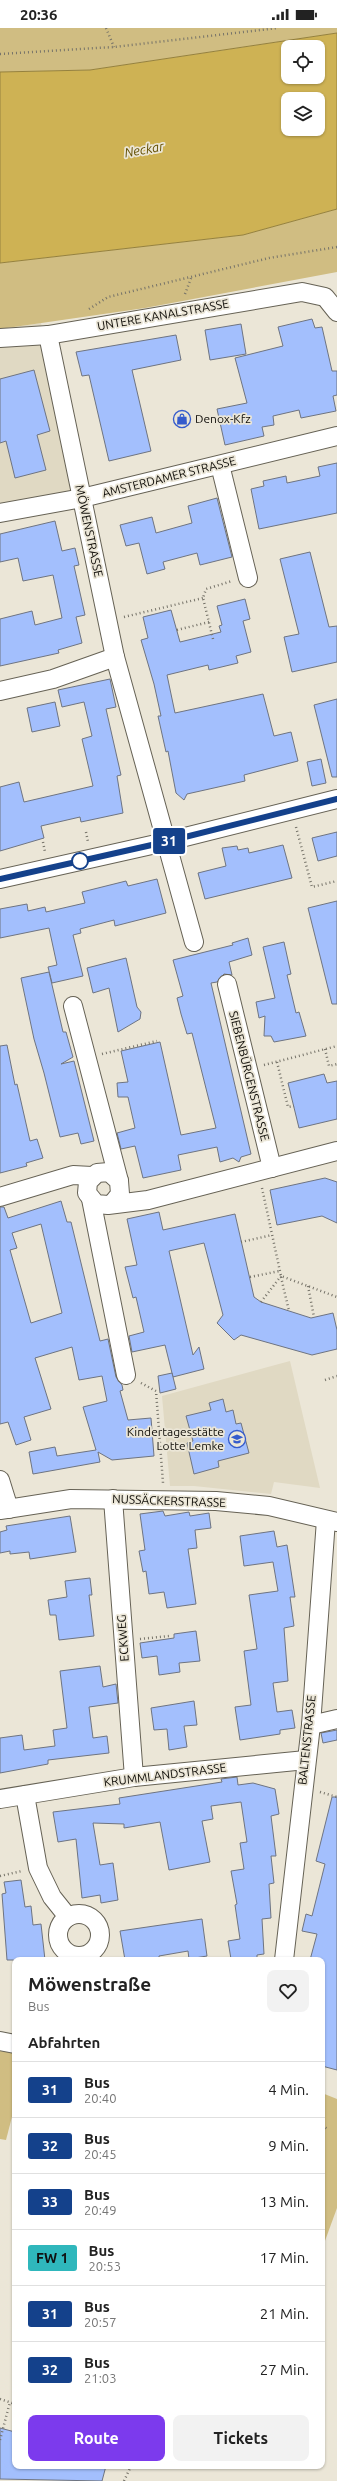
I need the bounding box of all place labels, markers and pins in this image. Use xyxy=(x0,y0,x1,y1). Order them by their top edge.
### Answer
shop icon: Denox-Kfz xyxy=(172,409,192,429)
place label: Denox-Kfz xyxy=(195,412,251,425)
unlabelled marker xyxy=(71,852,89,870)
place label: Kindertagesstätte Lotte Lemke xyxy=(127,1425,224,1452)
school or university icon: Kindertagesstätte Lotte Lemke xyxy=(227,1429,247,1449)

